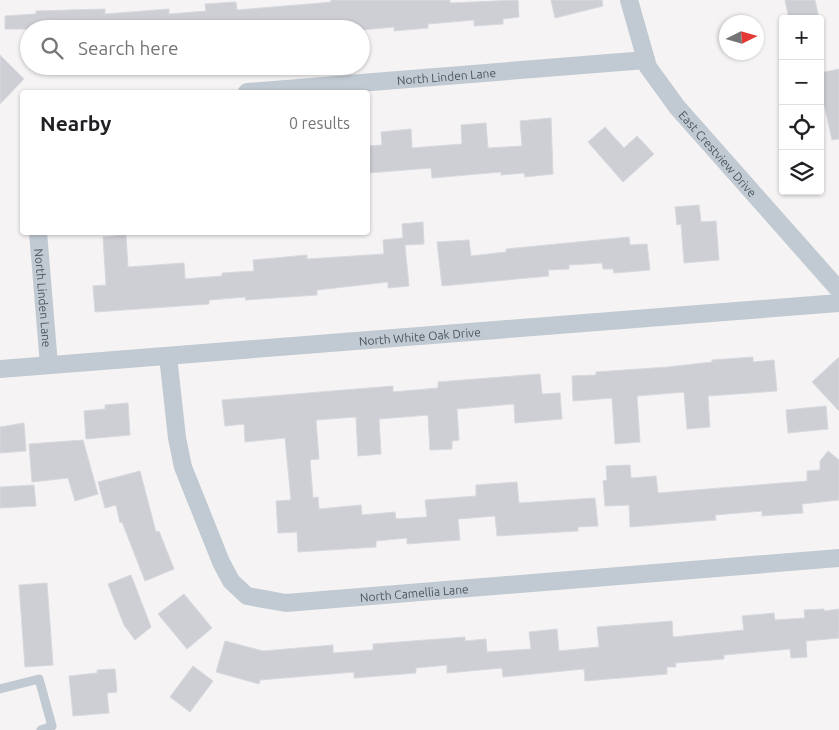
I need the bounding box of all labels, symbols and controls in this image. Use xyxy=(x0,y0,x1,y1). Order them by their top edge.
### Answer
north arrow xyxy=(719,15,764,60)
map controls xyxy=(779,15,824,195)
button: + xyxy=(779,15,824,60)
search box xyxy=(20,20,370,75)
icon: search xyxy=(38,34,66,62)
text: Search here xyxy=(78,37,178,59)
button: − xyxy=(779,60,824,105)
street label: North Linden Lane xyxy=(396,66,496,86)
button: locate xyxy=(779,105,824,150)
street label: East Crestview Drive xyxy=(677,108,759,199)
text: Nearby xyxy=(40,111,111,135)
text: 0 results xyxy=(289,114,350,132)
button: layers xyxy=(779,150,824,195)
street label: North Linden Lane xyxy=(33,248,54,348)
street label: North White Oak Drive xyxy=(358,325,481,347)
street label: North Camellia Lane xyxy=(359,582,469,603)

